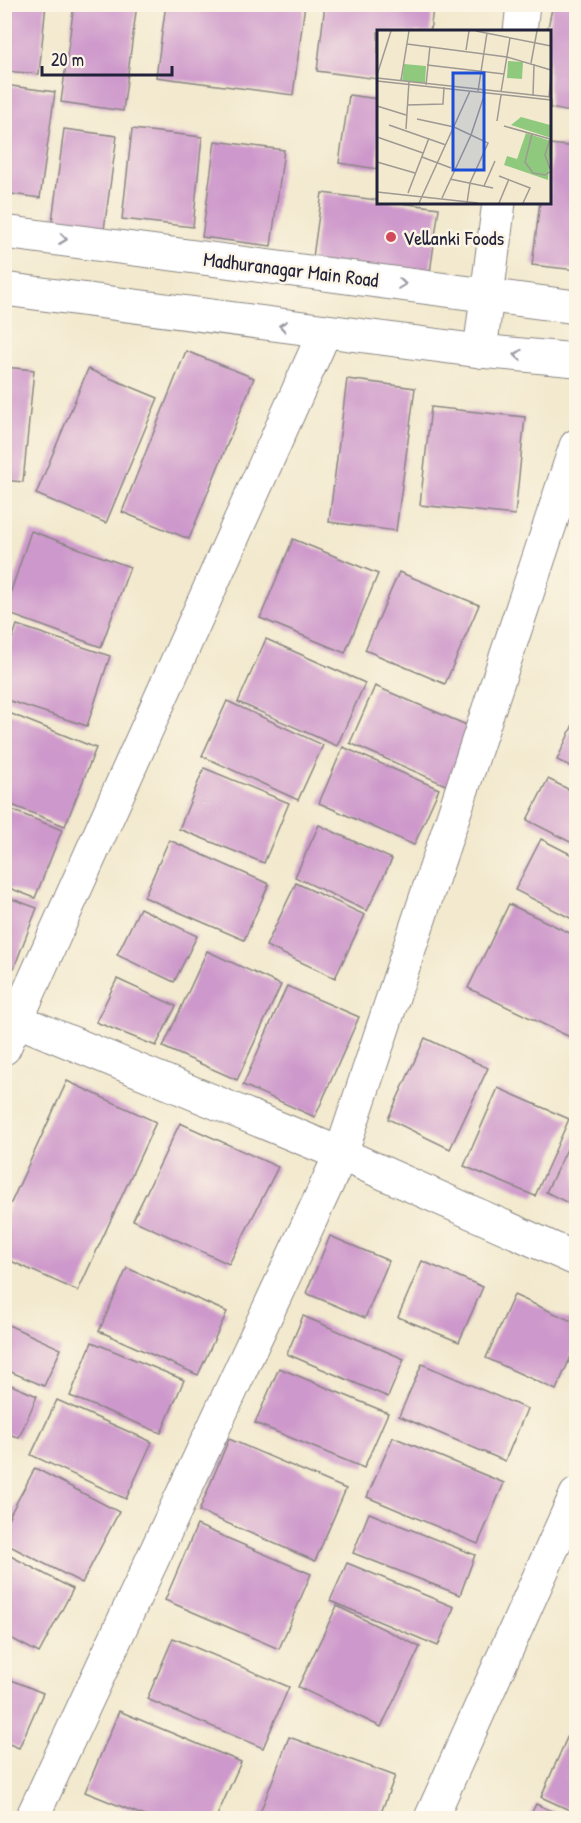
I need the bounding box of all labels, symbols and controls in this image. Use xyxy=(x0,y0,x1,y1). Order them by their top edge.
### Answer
inset map xyxy=(377,30,551,204)
scale bar xyxy=(42,39,172,77)
text: 20 m xyxy=(51,47,84,72)
place label: Vellanki Foods xyxy=(403,224,504,251)
marker: Vellanki Foods xyxy=(384,230,398,244)
one-way arrow xyxy=(58,233,67,245)
street label: Madhuranagar Main Road xyxy=(202,245,380,293)
one-way arrow xyxy=(397,277,406,289)
one-way arrow xyxy=(279,320,288,332)
one-way arrow xyxy=(514,349,523,362)

